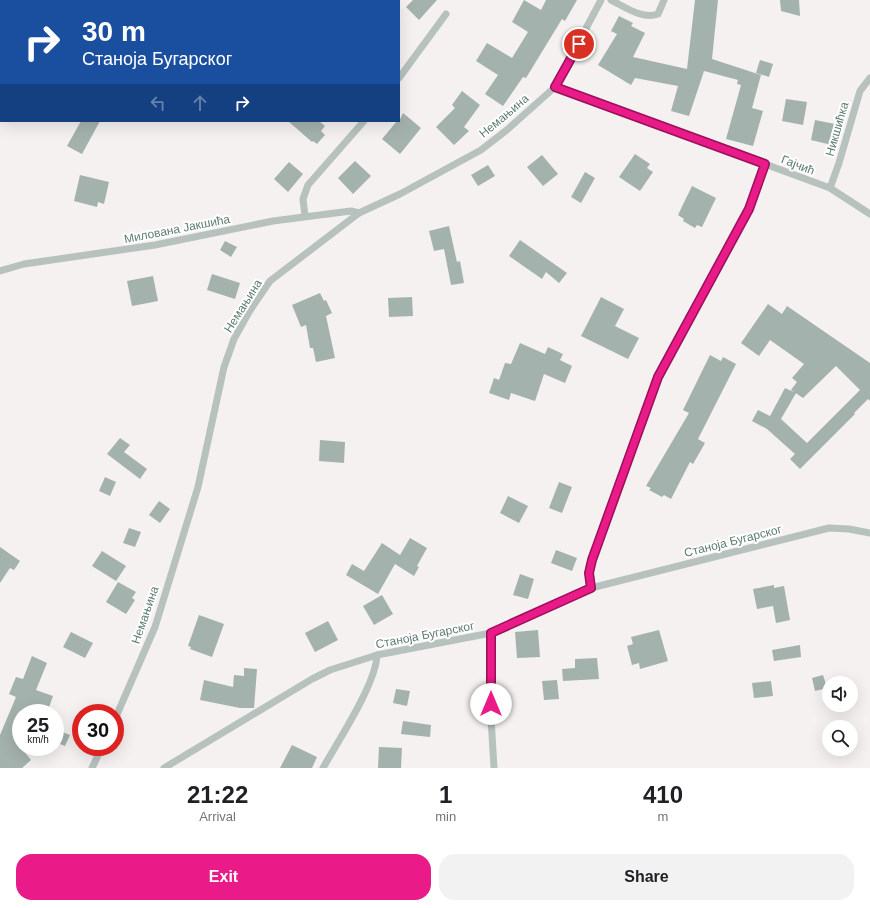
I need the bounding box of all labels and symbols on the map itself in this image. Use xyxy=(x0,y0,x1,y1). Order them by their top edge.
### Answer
pin xyxy=(562,27,596,61)
street label: Немањина xyxy=(477,91,532,141)
street label: Никшићка xyxy=(823,100,852,158)
street label: Гајчић xyxy=(779,152,817,178)
street label: Милована Јакшића xyxy=(123,212,231,246)
street label: Немањина xyxy=(221,277,265,335)
street label: Станоја Бугарског xyxy=(683,522,784,560)
street label: Немањина xyxy=(129,584,161,646)
street label: Станоја Бугарског xyxy=(374,618,476,651)
position arrow xyxy=(470,683,512,725)
speed limit sign: 30 xyxy=(72,704,124,756)

